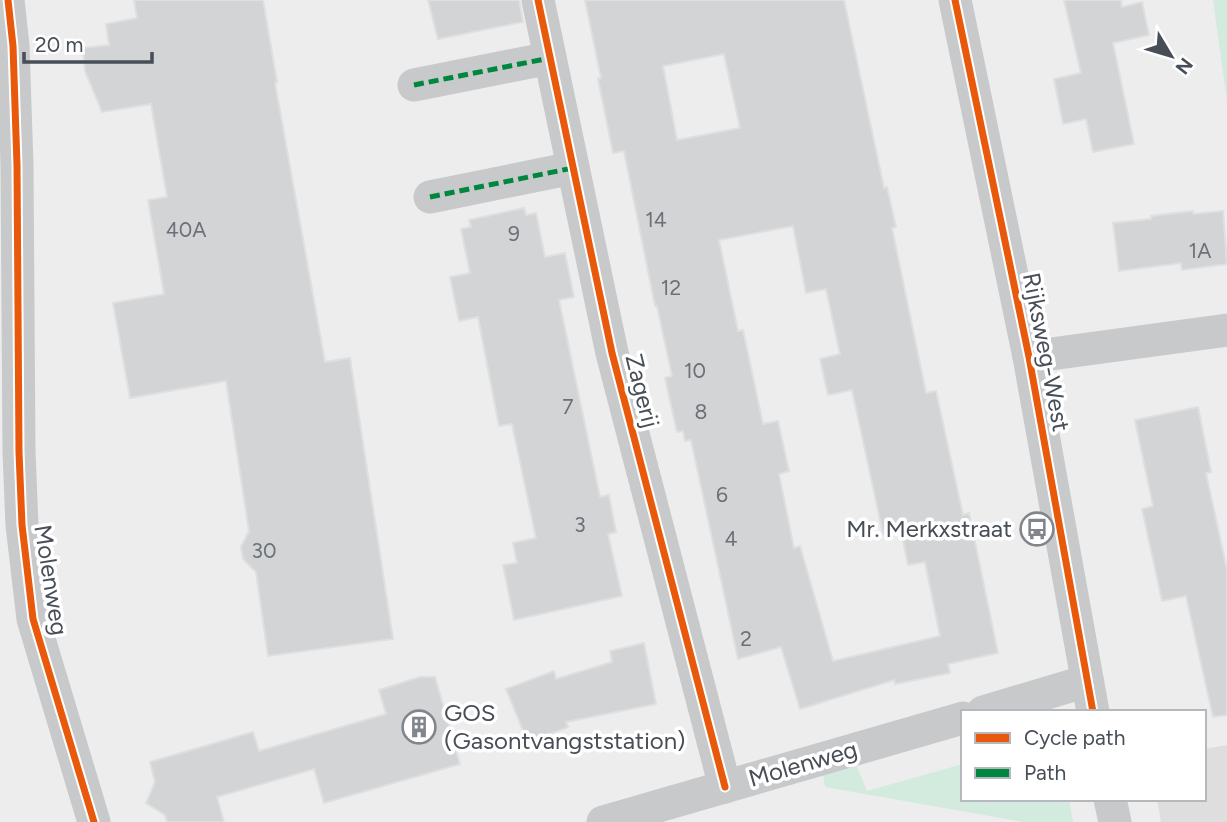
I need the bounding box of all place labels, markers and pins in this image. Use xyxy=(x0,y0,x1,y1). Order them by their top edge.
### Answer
bus stop icon: Mr. Merkxstraat xyxy=(1018,510,1056,548)
place label: Mr. Merkxstraat xyxy=(846,514,1012,543)
place label: GOS (Gasontvangststation) xyxy=(444,698,685,755)
building icon: GOS (Gasontvangststation) xyxy=(400,708,438,746)

